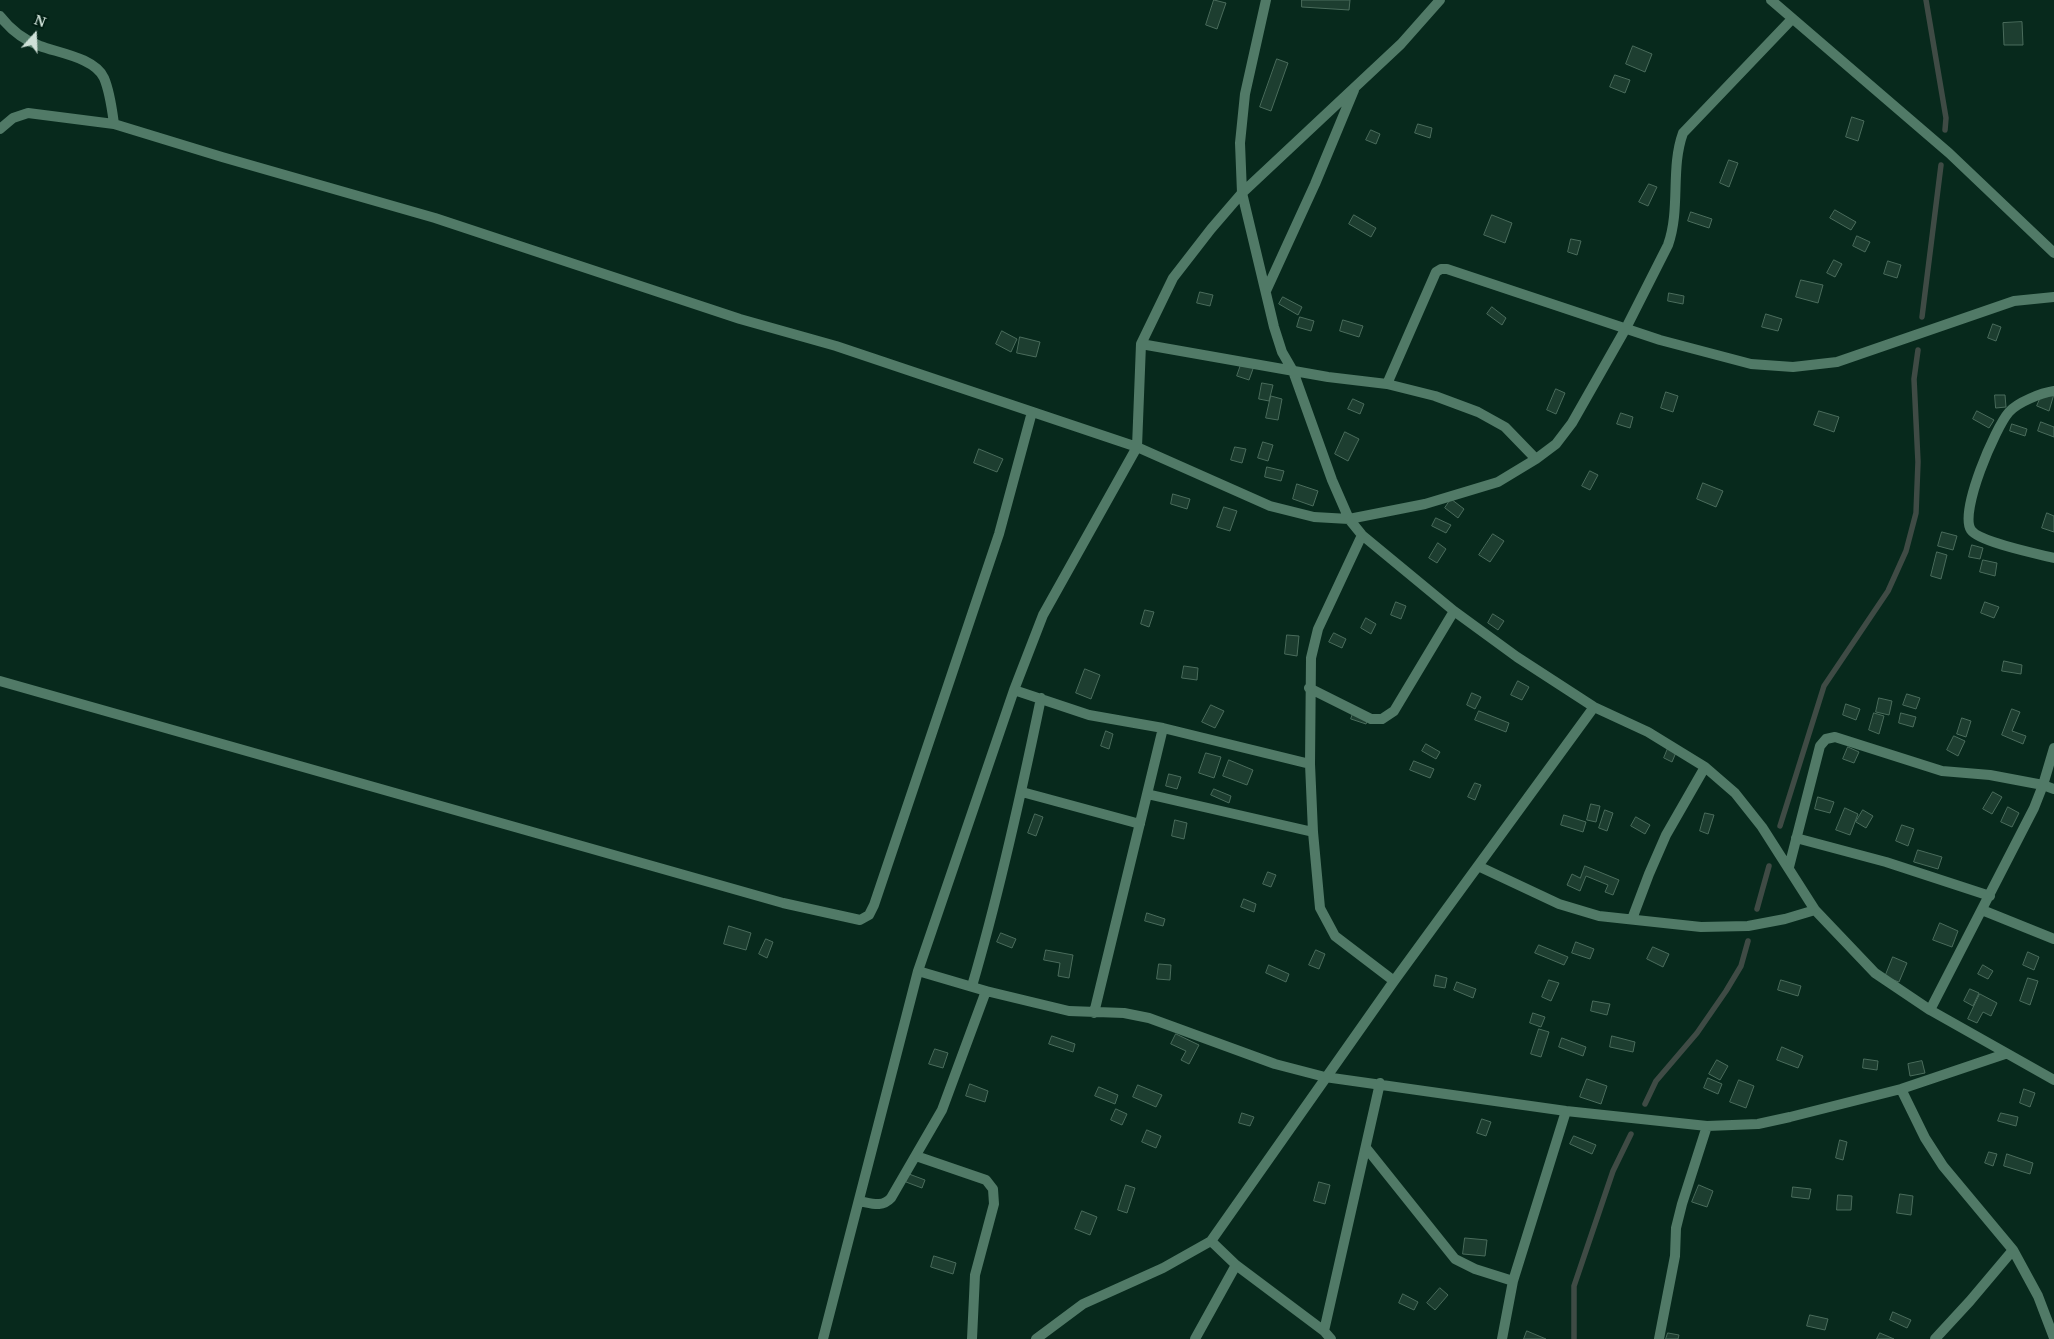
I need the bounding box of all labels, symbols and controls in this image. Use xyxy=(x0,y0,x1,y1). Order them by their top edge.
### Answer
north arrow xyxy=(10,10,60,60)
text: N xyxy=(32,10,49,31)

